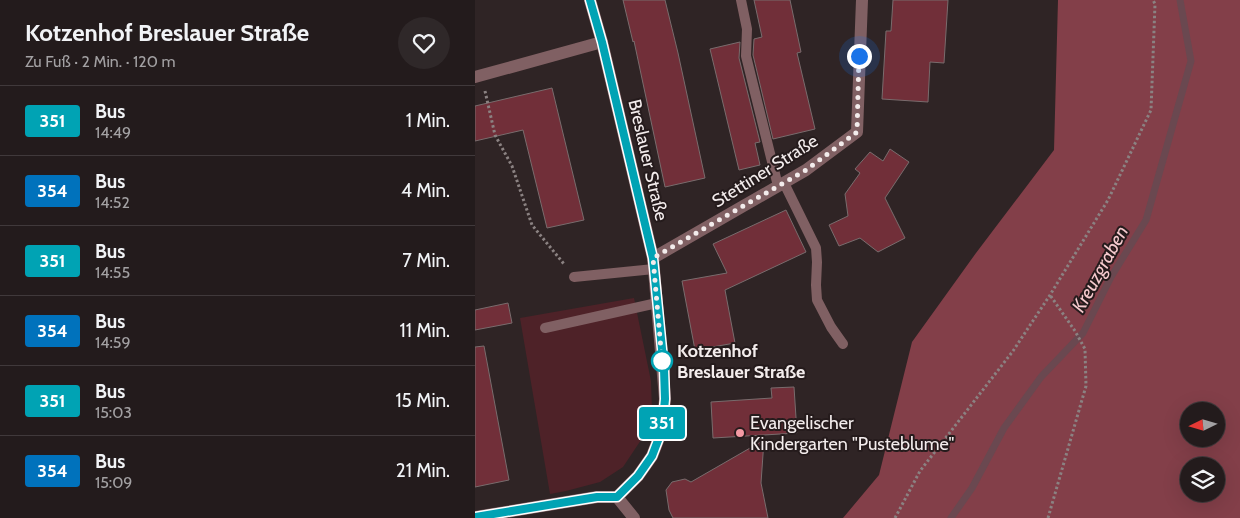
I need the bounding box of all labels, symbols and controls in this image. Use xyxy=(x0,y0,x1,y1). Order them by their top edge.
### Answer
button: heart xyxy=(398,17,450,69)
text: Kotzenhof Breslauer Straße xyxy=(25,18,309,47)
your location xyxy=(847,44,872,69)
text: Zu Fuß · 2 Min. · 120 m xyxy=(25,52,176,71)
street label: Breslauer Straße xyxy=(623,97,673,223)
text: Bus xyxy=(95,100,125,123)
text: 1 Min. xyxy=(406,109,450,132)
text: 351 xyxy=(39,110,66,132)
text: 14:49 xyxy=(95,123,131,142)
street label: Stettiner Straße xyxy=(708,130,822,212)
text: Bus xyxy=(95,170,125,193)
text: 4 Min. xyxy=(401,179,450,202)
text: 354 xyxy=(37,180,68,202)
text: 14:52 xyxy=(95,193,130,212)
water label: Kreuzgraben xyxy=(1067,222,1133,316)
text: Bus xyxy=(95,240,125,263)
text: 7 Min. xyxy=(402,249,450,272)
text: 351 xyxy=(39,250,66,272)
text: 14:55 xyxy=(95,263,130,282)
text: Bus xyxy=(95,310,125,333)
text: 11 Min. xyxy=(399,319,450,342)
text: 354 xyxy=(37,320,68,342)
text: 14:59 xyxy=(95,333,131,352)
place label: Kotzenhof Breslauer Straße xyxy=(677,340,805,383)
marker: Kotzenhof Breslauer Straße xyxy=(651,350,673,372)
text: Bus xyxy=(95,380,125,403)
text: 15 Min. xyxy=(395,389,450,412)
text: 351 xyxy=(39,390,66,412)
north arrow xyxy=(1180,402,1225,448)
map controls xyxy=(1180,402,1225,502)
text: 15:03 xyxy=(95,403,132,422)
line badge: 351 xyxy=(633,407,691,439)
text: 351 xyxy=(649,412,675,434)
place label: Evangelischer Kindergarten "Pusteblume" xyxy=(750,412,954,455)
marker: Evangelischer Kindergarten "Pusteblume" xyxy=(734,427,746,439)
text: Bus xyxy=(95,450,125,473)
button: layers xyxy=(1180,457,1225,502)
text: 21 Min. xyxy=(396,459,450,482)
text: 354 xyxy=(37,460,68,482)
text: 15:09 xyxy=(95,473,132,492)

